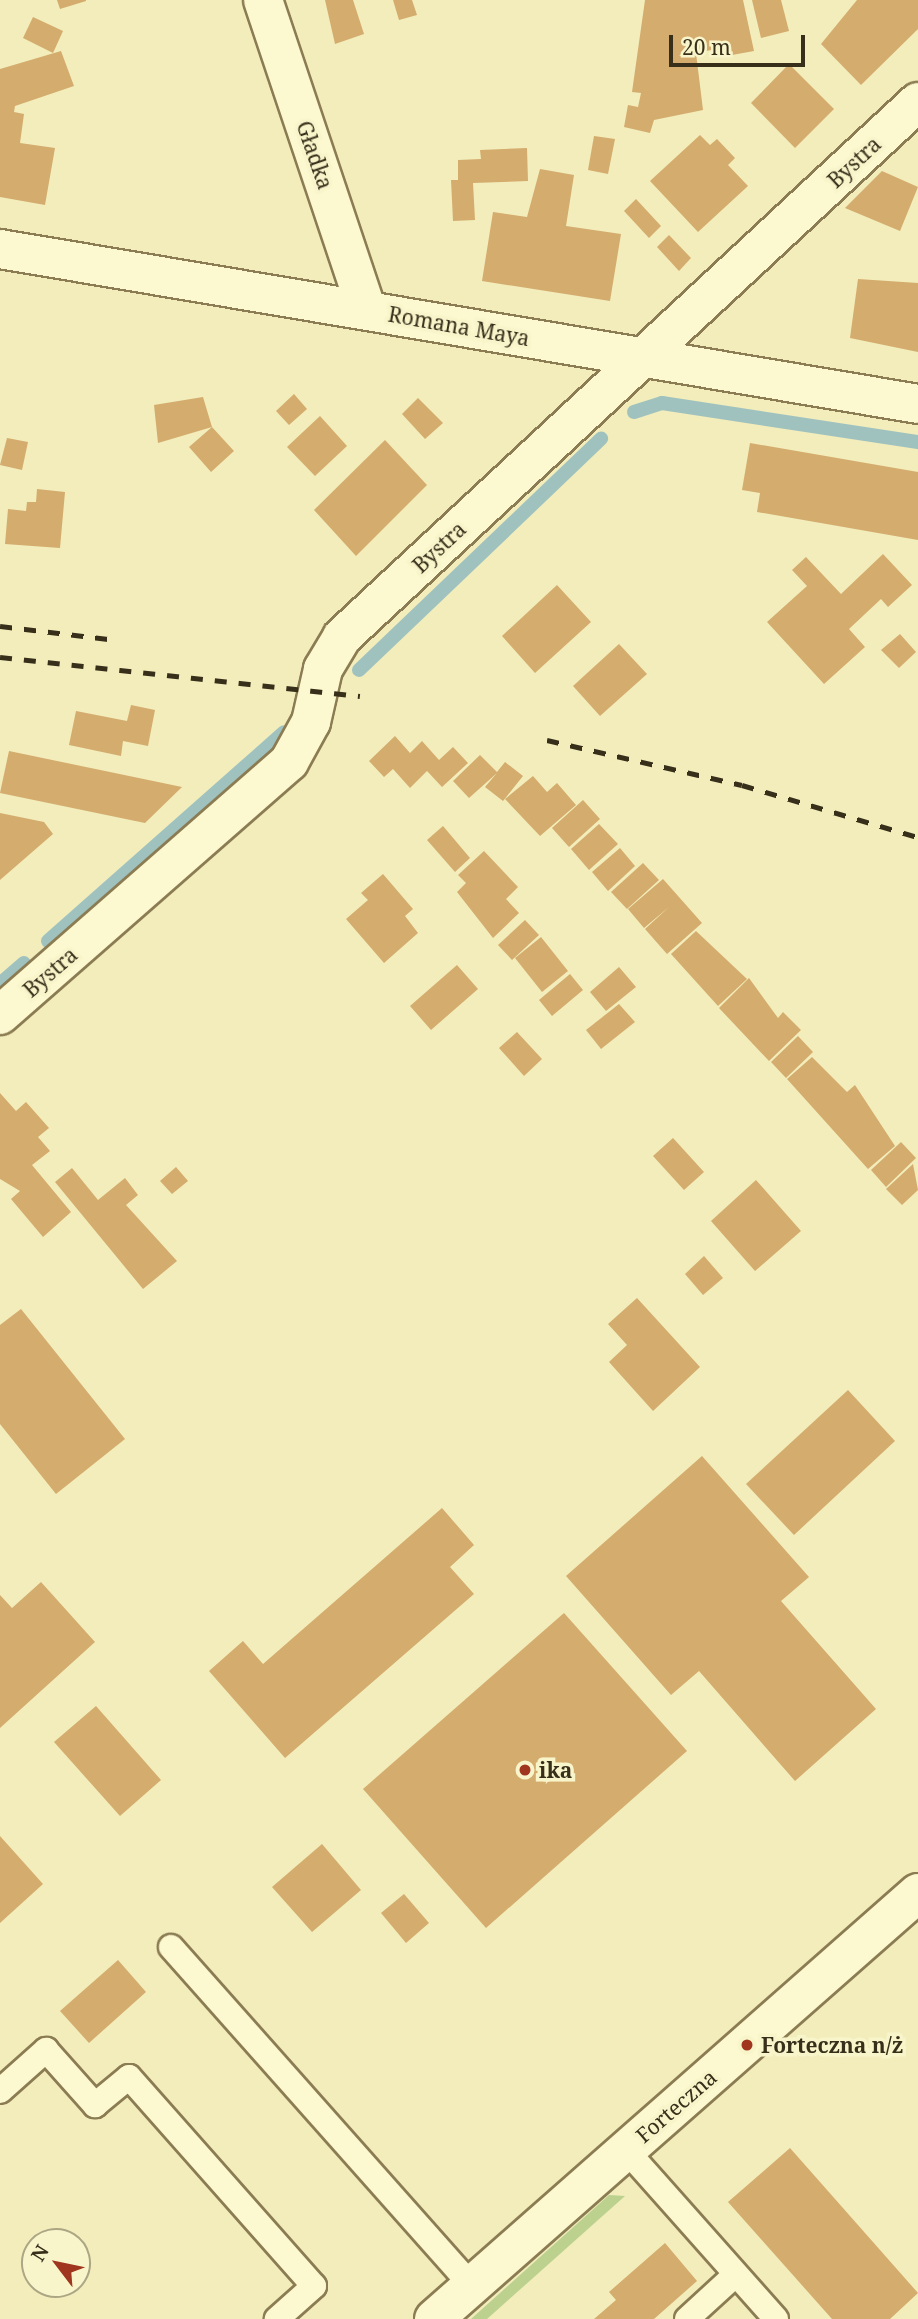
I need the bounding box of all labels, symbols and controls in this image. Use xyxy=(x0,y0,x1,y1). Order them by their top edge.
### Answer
scale bar xyxy=(673,21,810,65)
text: 20 m xyxy=(682,33,731,61)
street label: Gładka xyxy=(292,118,338,192)
street label: Bystra xyxy=(822,131,886,193)
street label: Romana Maya xyxy=(386,301,532,351)
street label: Bystra xyxy=(407,516,471,578)
street label: Bystra xyxy=(18,942,82,1002)
place label: ika xyxy=(539,1757,572,1783)
marker: ika xyxy=(517,1762,533,1778)
place label: Forteczna n/ż xyxy=(761,2032,903,2058)
marker: Forteczna n/ż xyxy=(739,2037,755,2053)
street label: Forteczna xyxy=(631,2064,721,2148)
north arrow xyxy=(21,2228,91,2298)
text: N xyxy=(25,2240,55,2266)

